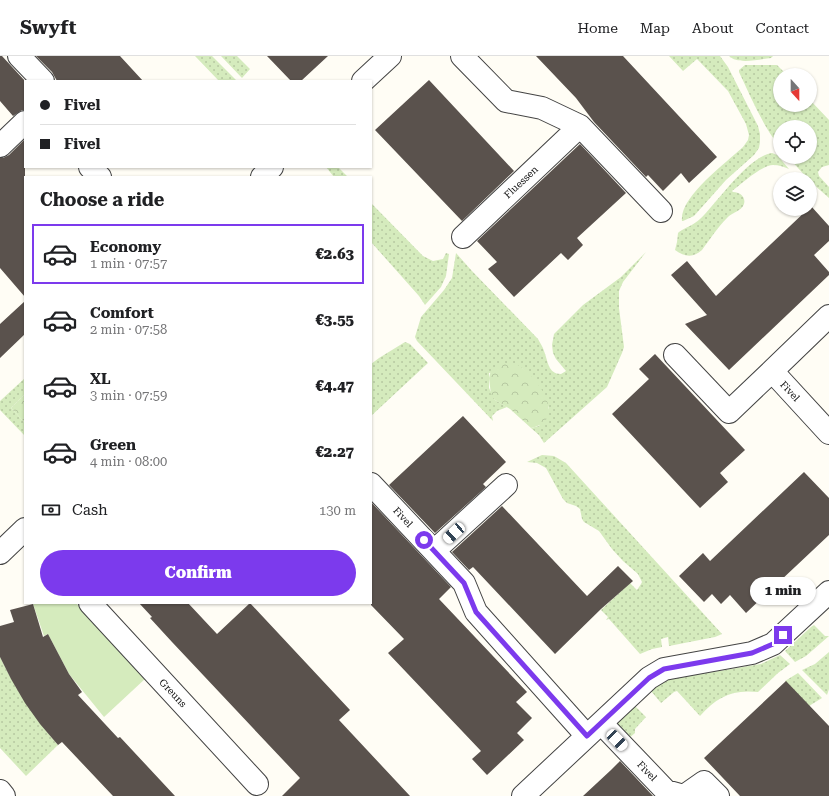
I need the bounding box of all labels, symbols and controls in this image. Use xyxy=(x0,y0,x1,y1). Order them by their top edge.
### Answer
text: Swyft xyxy=(20,16,76,39)
text: Home xyxy=(577,20,618,36)
text: Map xyxy=(640,20,670,36)
text: About xyxy=(692,20,734,36)
text: Contact xyxy=(756,20,809,36)
north arrow xyxy=(773,68,817,112)
map controls xyxy=(773,68,817,216)
text: Fivel xyxy=(64,96,101,114)
button: locate xyxy=(773,120,817,164)
text: Fivel xyxy=(64,135,101,153)
street label: Fluessen xyxy=(502,163,541,200)
button: layers xyxy=(773,172,817,216)
text: Choose a ride xyxy=(40,189,164,210)
icon: car xyxy=(42,236,78,272)
text: Economy xyxy=(90,238,161,256)
text: €2.63 xyxy=(315,245,354,263)
text: 1 min · 07:57 xyxy=(90,256,167,271)
icon: car xyxy=(42,302,78,338)
text: Comfort xyxy=(90,304,154,322)
text: €3.55 xyxy=(315,311,354,329)
text: 2 min · 07:58 xyxy=(90,322,167,337)
icon: car xyxy=(42,368,78,404)
text: XL xyxy=(90,370,111,388)
text: €4.47 xyxy=(315,377,354,395)
street label: Fivel xyxy=(778,379,802,403)
text: 3 min · 07:59 xyxy=(90,388,167,403)
icon: car xyxy=(42,434,78,470)
text: Green xyxy=(90,436,136,454)
text: €2.27 xyxy=(315,443,354,461)
text: 4 min · 08:00 xyxy=(90,454,167,469)
icon: cash xyxy=(40,499,62,521)
text: Cash xyxy=(72,501,108,519)
text: 130 m xyxy=(319,503,356,518)
street label: Fivel xyxy=(391,505,415,529)
car xyxy=(441,521,467,545)
route start xyxy=(415,531,433,549)
button: Confirm xyxy=(40,550,356,596)
callout: 1 min xyxy=(750,577,816,605)
text: 1 min xyxy=(765,583,801,598)
route end xyxy=(774,626,792,644)
street label: Greuns xyxy=(157,677,189,710)
car xyxy=(604,727,630,753)
street label: Fivel xyxy=(635,759,659,783)

